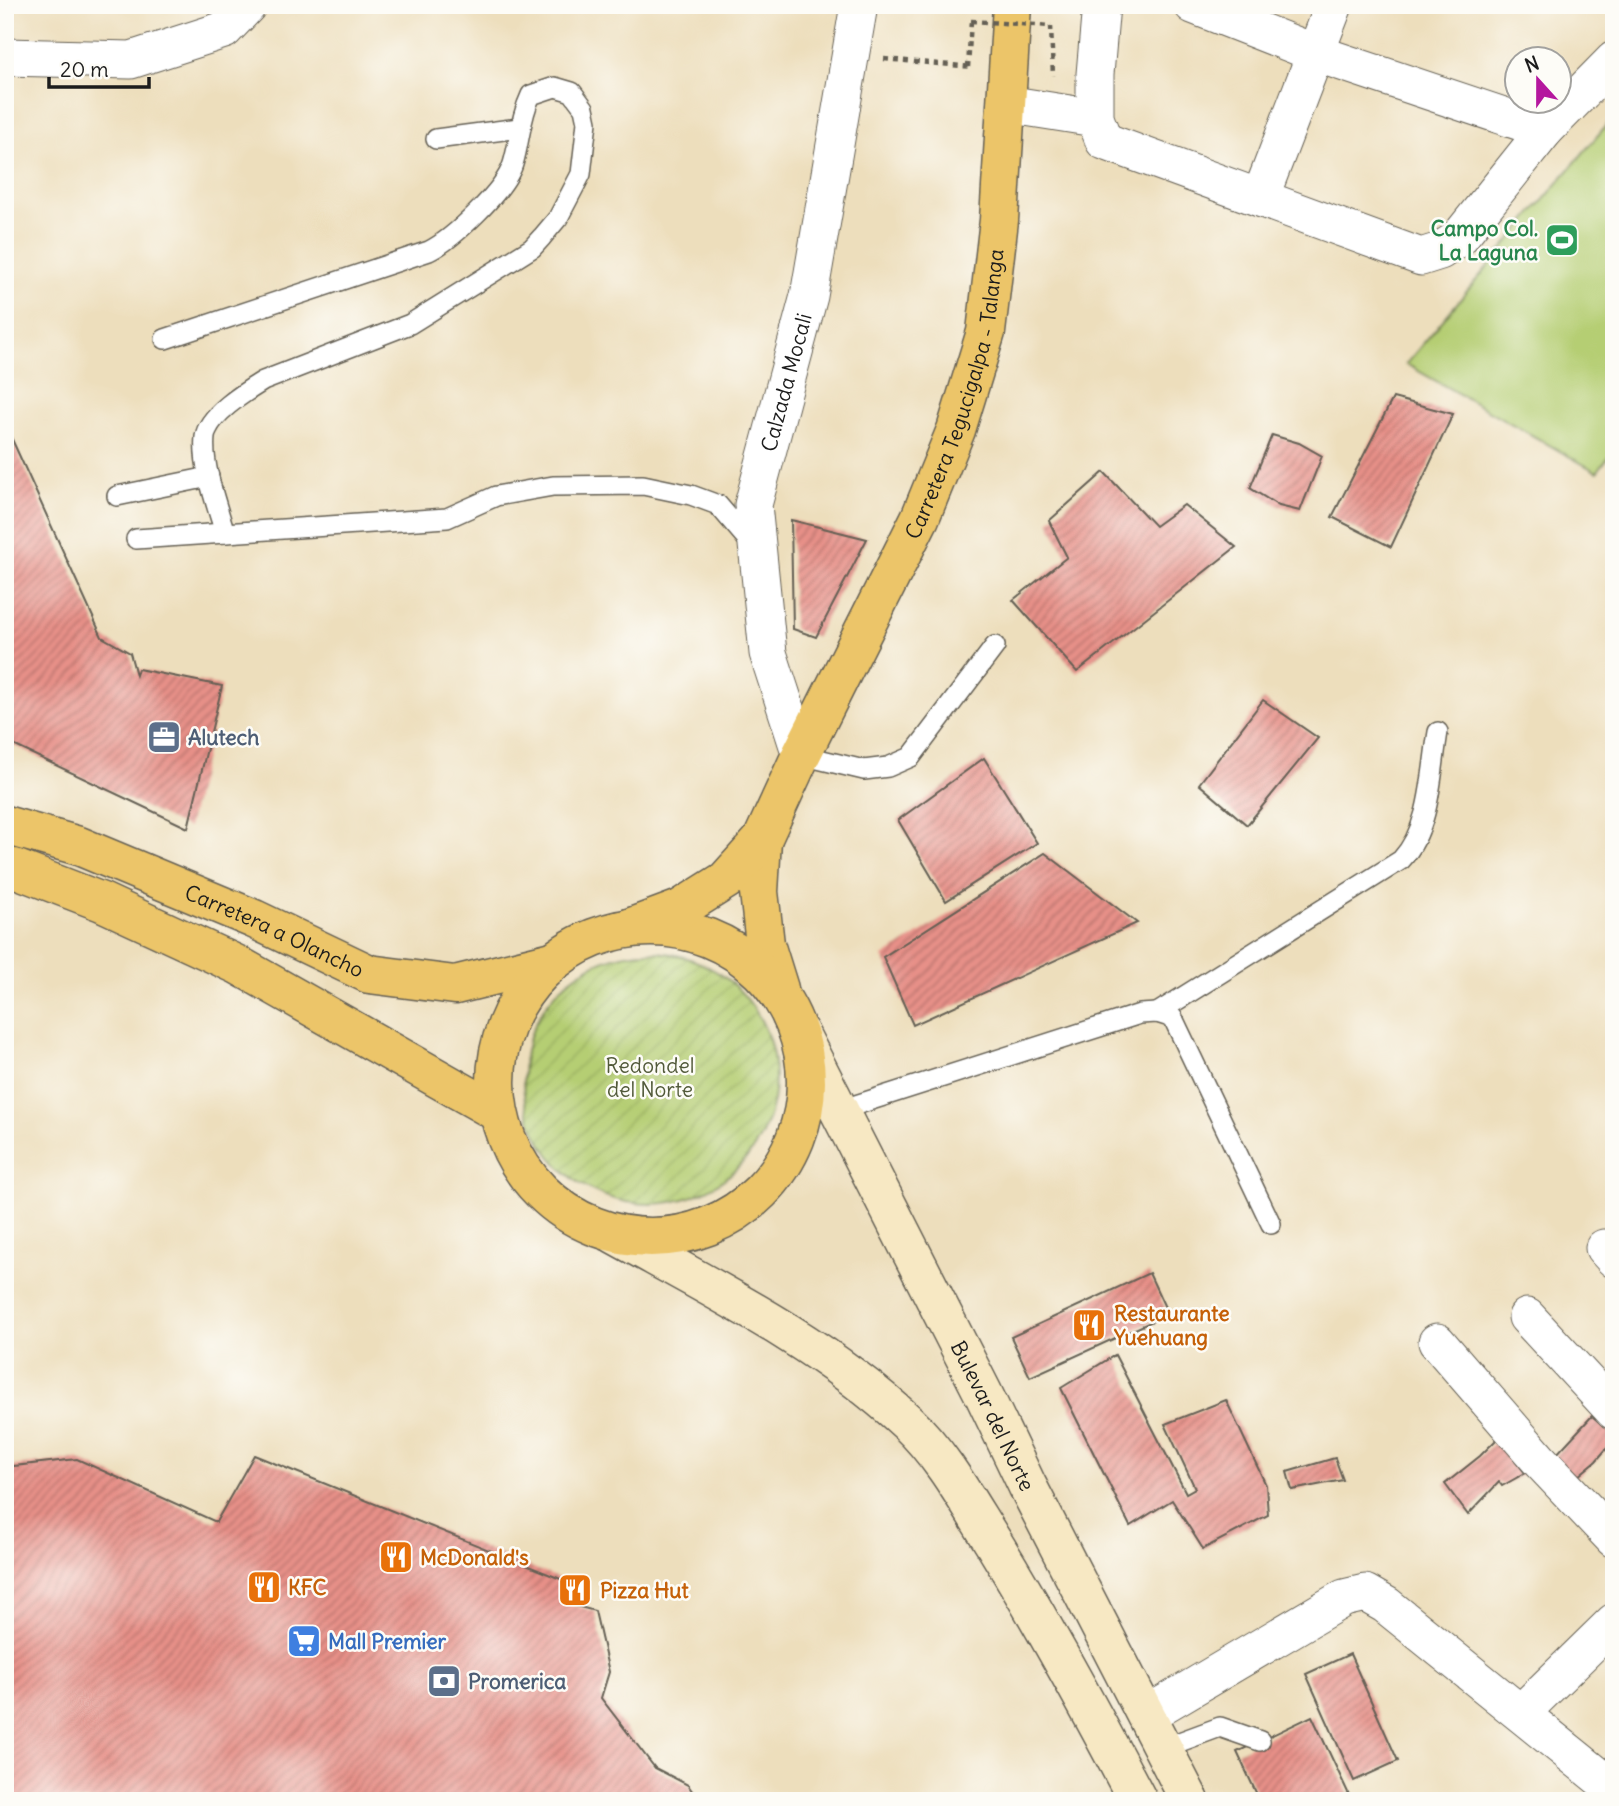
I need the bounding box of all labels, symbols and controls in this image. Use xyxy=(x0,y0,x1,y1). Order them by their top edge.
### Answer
scale bar xyxy=(49,46,149,90)
north arrow xyxy=(1504,46,1574,116)
text: N xyxy=(1521,51,1542,78)
text: 20 m xyxy=(60,56,109,83)
place label: Campo Col. La Laguna xyxy=(1431,215,1538,266)
sports icon: Campo Col. La Laguna xyxy=(1543,221,1581,259)
street label: Carretera Tegucigalpa - Talanga xyxy=(898,247,1009,544)
street label: Calzada Mocali xyxy=(754,310,817,454)
office icon: Alutech xyxy=(145,718,183,756)
place label: Alutech xyxy=(188,724,259,751)
street label: Carretera a Olancho xyxy=(181,878,368,983)
park label: Redondel del Norte xyxy=(606,1052,694,1103)
place label: Restaurante Yuehuang xyxy=(1113,1300,1229,1351)
restaurant icon: Restaurante Yuehuang xyxy=(1070,1306,1108,1344)
street label: Bulevar del Norte xyxy=(945,1336,1041,1495)
restaurant icon: McDonald's xyxy=(377,1538,415,1576)
place label: McDonald's xyxy=(420,1544,529,1571)
restaurant icon: KFC xyxy=(245,1568,283,1606)
restaurant icon: Pizza Hut xyxy=(556,1571,594,1609)
place label: KFC xyxy=(288,1574,327,1601)
place label: Pizza Hut xyxy=(600,1577,690,1604)
supermarket icon: Mall Premier xyxy=(285,1622,323,1660)
place label: Mall Premier xyxy=(328,1628,447,1655)
bank icon: Promerica xyxy=(425,1662,463,1700)
place label: Promerica xyxy=(468,1668,566,1695)

